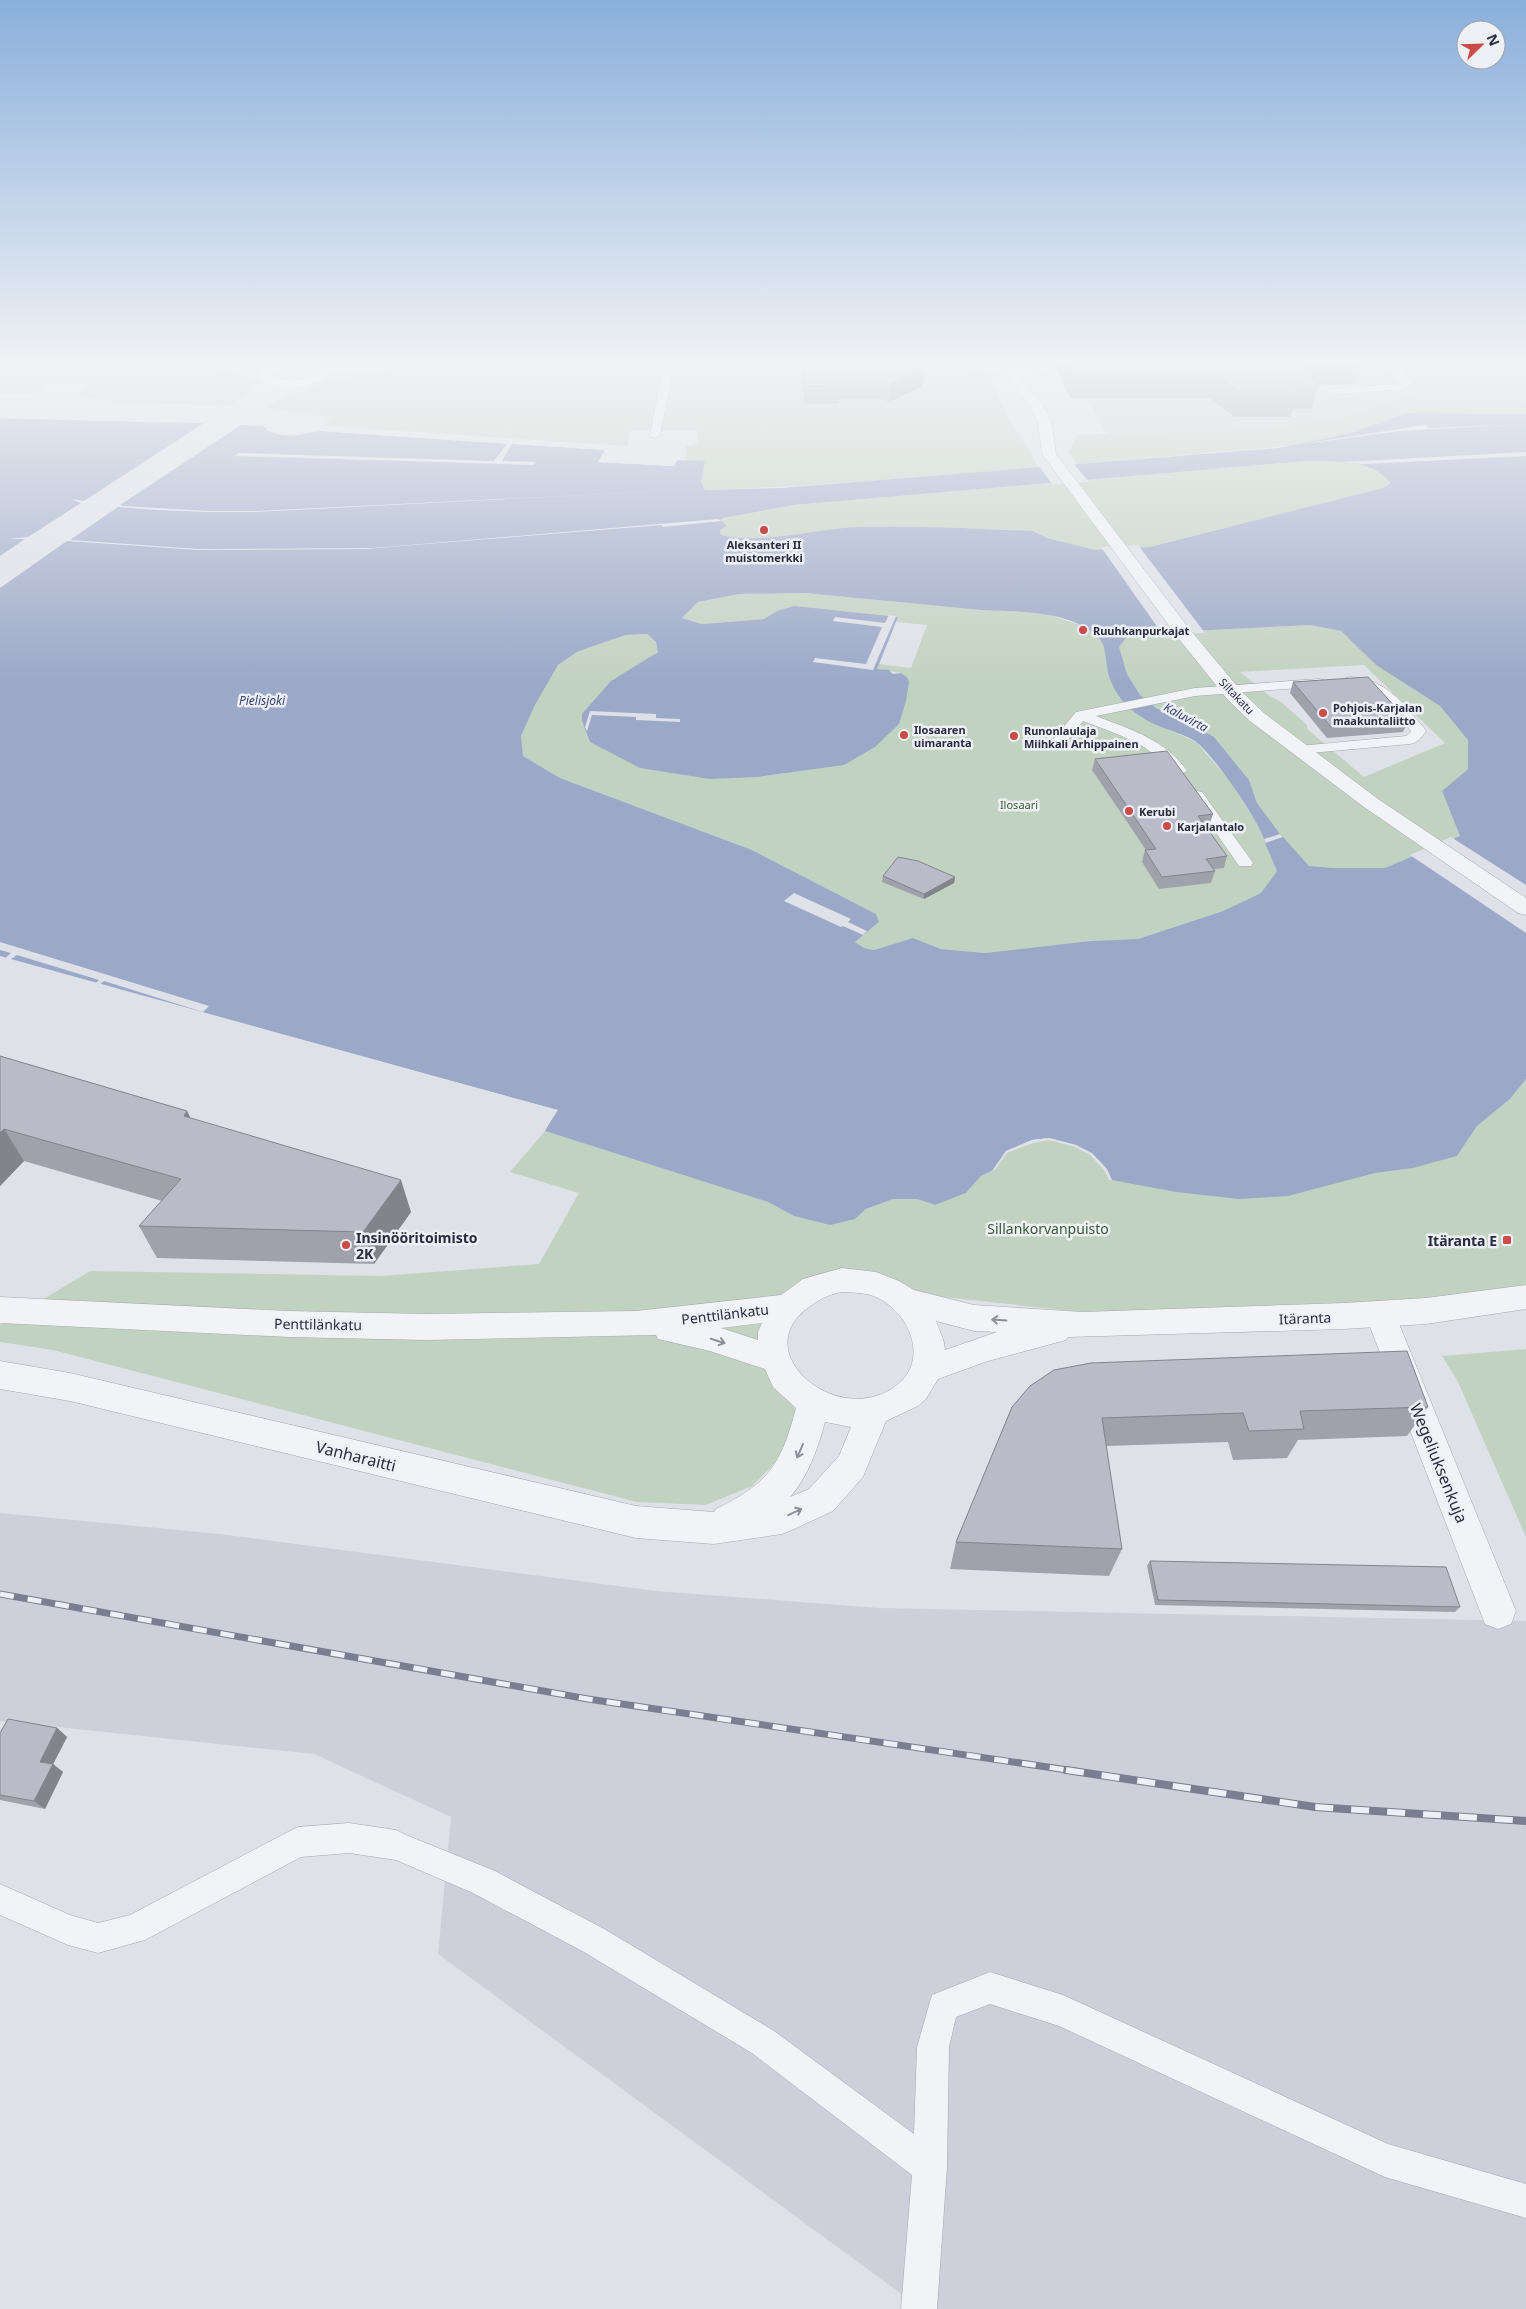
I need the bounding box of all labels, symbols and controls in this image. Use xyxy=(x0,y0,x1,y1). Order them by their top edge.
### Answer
north arrow xyxy=(1456,20,1506,70)
text: N xyxy=(1482,31,1504,49)
marker: Aleksanteri II muistomerkki xyxy=(758,524,770,536)
place label: Aleksanteri II muistomerkki xyxy=(725,537,803,565)
place label: Ruuhkanpurkajat xyxy=(1093,623,1190,638)
marker: Ruuhkanpurkajat xyxy=(1077,624,1089,636)
street label: Siltakatu xyxy=(1216,675,1258,717)
water label: Pielisjoki xyxy=(239,692,286,709)
water label: Kaluvirta xyxy=(1161,698,1211,736)
place label: Pohjois-Karjalan maakuntaliitto xyxy=(1333,700,1422,728)
marker: Pohjois-Karjalan maakuntaliitto xyxy=(1317,707,1329,719)
place label: Ilosaaren uimaranta xyxy=(914,722,972,750)
place label: Runonlaulaja Miihkali Arhippainen xyxy=(1024,723,1139,751)
marker: Ilosaaren uimaranta xyxy=(898,729,910,741)
marker: Runonlaulaja Miihkali Arhippainen xyxy=(1008,730,1020,742)
park label: Ilosaari xyxy=(1000,797,1038,812)
place label: Kerubi xyxy=(1139,804,1175,819)
marker: Kerubi xyxy=(1123,805,1135,817)
place label: Karjalantalo xyxy=(1177,819,1244,834)
marker: Karjalantalo xyxy=(1161,820,1173,832)
park label: Sillankorvanpuisto xyxy=(987,1219,1109,1238)
place label: Insinööritoimisto 2K xyxy=(356,1228,478,1263)
place label: Itäranta E xyxy=(1428,1231,1497,1250)
marker: Itäranta E xyxy=(1501,1234,1513,1246)
marker: Insinööritoimisto 2K xyxy=(340,1239,352,1251)
street label: Penttilänkatu xyxy=(680,1299,770,1329)
street label: Itäranta xyxy=(1278,1308,1332,1328)
street label: Penttilänkatu xyxy=(274,1314,362,1334)
one-way arrow xyxy=(991,1315,1007,1324)
one-way arrow xyxy=(709,1336,725,1346)
street label: Wegeliuksenkuja xyxy=(1405,1400,1473,1526)
street label: Vanharaitti xyxy=(314,1435,398,1477)
one-way arrow xyxy=(794,1443,804,1458)
one-way arrow xyxy=(788,1506,803,1516)

